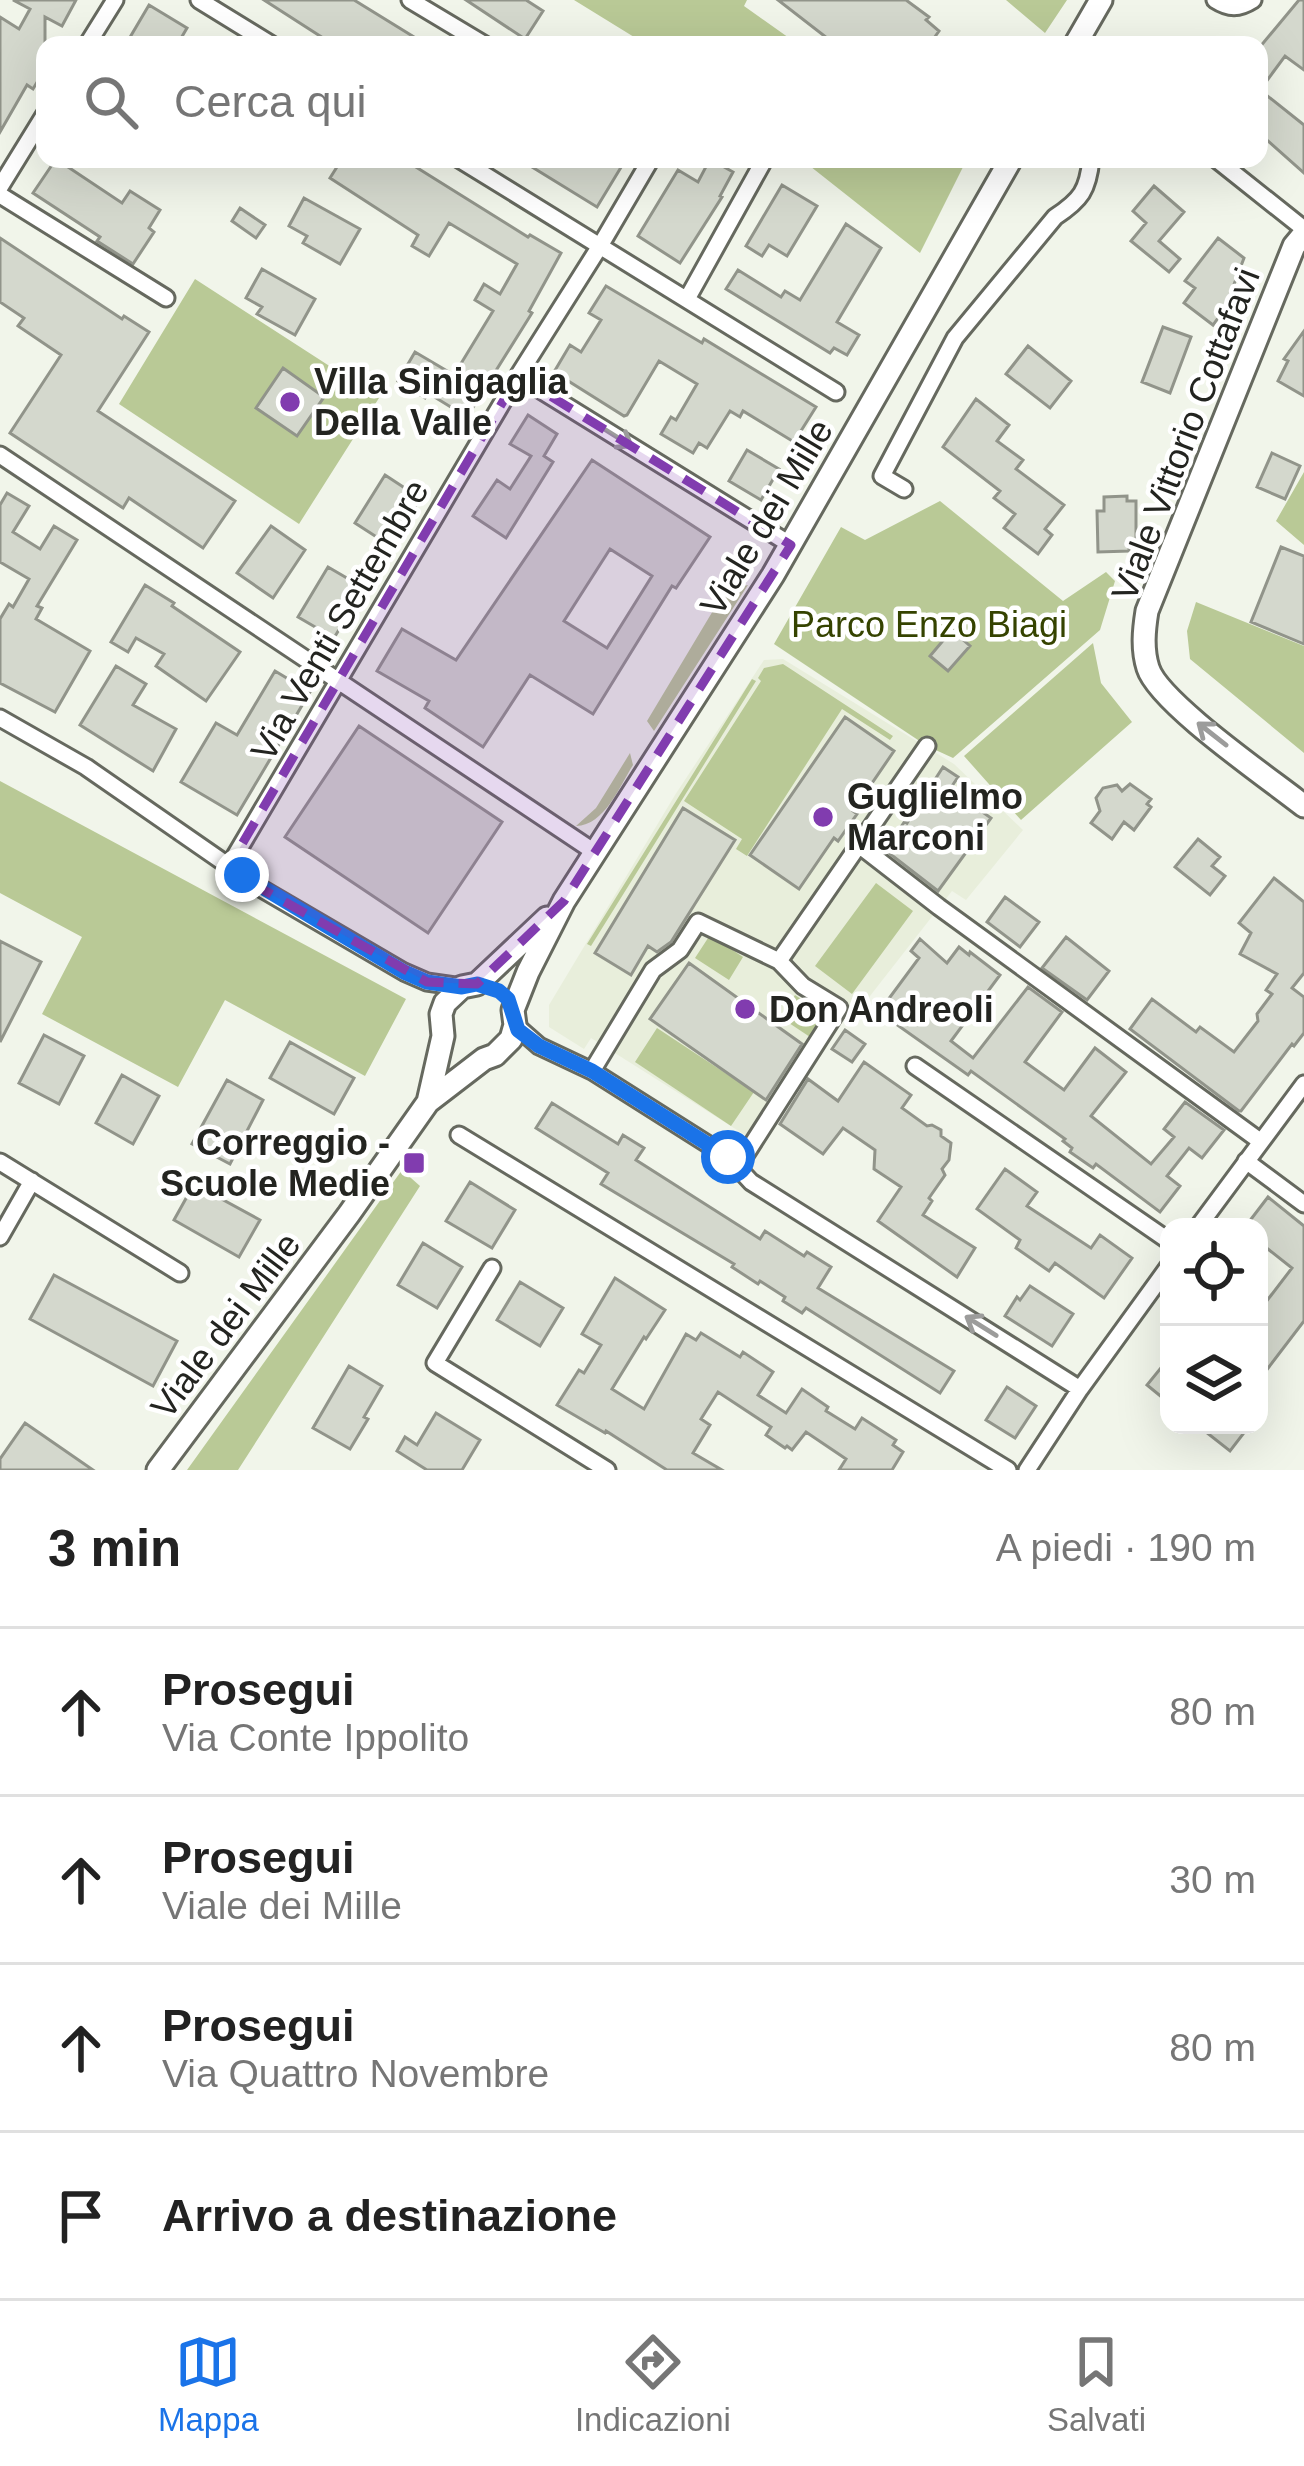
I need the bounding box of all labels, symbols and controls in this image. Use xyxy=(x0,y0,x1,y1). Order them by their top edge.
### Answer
search box xyxy=(36,36,1268,168)
icon: search xyxy=(78,69,144,135)
text: Cerca qui xyxy=(174,76,367,127)
street label: Viale Vittorio Cottafavi xyxy=(1103,262,1268,606)
place label: Villa Sinigaglia Della Valle xyxy=(314,361,568,443)
marker: Villa Sinigaglia Della Valle xyxy=(277,389,303,415)
street label: Viale dei Mille xyxy=(692,412,841,623)
one-way arrow xyxy=(599,425,633,450)
street label: Via Venti Settembre xyxy=(242,473,437,768)
park label: Parco Enzo Biagi xyxy=(791,604,1067,645)
one-way arrow xyxy=(1196,722,1229,747)
place label: Guglielmo Marconi xyxy=(847,776,1023,858)
marker: Guglielmo Marconi xyxy=(810,804,836,830)
route end xyxy=(215,848,269,902)
place label: Don Andreoli xyxy=(769,989,994,1030)
marker: Don Andreoli xyxy=(732,996,758,1022)
place label: Correggio - Scuole Medie xyxy=(160,1122,390,1204)
route start xyxy=(701,1130,755,1184)
marker: Correggio - Scuole Medie xyxy=(401,1150,427,1176)
map controls xyxy=(1160,1218,1268,1434)
button: locate xyxy=(1160,1218,1268,1326)
street label: Viale dei Mille xyxy=(142,1225,308,1426)
one-way arrow xyxy=(964,1314,998,1339)
button: layers xyxy=(1160,1326,1268,1434)
text: 3 min xyxy=(48,1520,181,1577)
text: A piedi · 190 m xyxy=(996,1526,1256,1569)
text: Prosegui xyxy=(162,1664,355,1715)
icon: ahead xyxy=(48,1679,114,1745)
text: 80 m xyxy=(1169,1690,1256,1733)
text: Via Conte Ippolito xyxy=(162,1716,469,1759)
text: Prosegui xyxy=(162,1832,355,1883)
icon: ahead xyxy=(48,1847,114,1913)
text: 30 m xyxy=(1169,1858,1256,1901)
text: Viale dei Mille xyxy=(162,1884,402,1927)
text: Prosegui xyxy=(162,2000,355,2051)
icon: ahead xyxy=(48,2015,114,2081)
text: 80 m xyxy=(1169,2026,1256,2069)
text: Via Quattro Novembre xyxy=(162,2052,549,2095)
icon: arrive xyxy=(48,2183,114,2249)
text: Arrivo a destinazione xyxy=(162,2190,617,2241)
tab: Mappa xyxy=(158,2329,259,2439)
tab: Indicazioni xyxy=(575,2329,731,2439)
tab: Salvati xyxy=(1047,2329,1146,2439)

